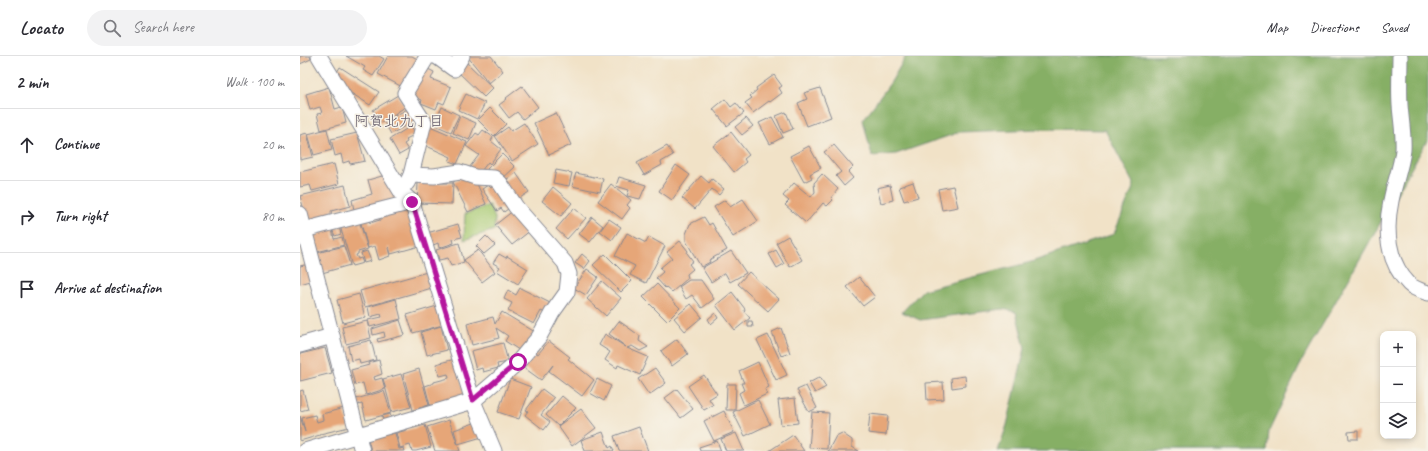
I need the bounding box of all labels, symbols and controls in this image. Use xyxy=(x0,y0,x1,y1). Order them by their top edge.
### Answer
search box xyxy=(87,10,367,46)
text: Locato xyxy=(20,16,63,40)
icon: search xyxy=(101,17,123,39)
text: Search here xyxy=(133,18,194,37)
text: Map xyxy=(1267,19,1288,36)
text: Directions xyxy=(1310,19,1359,36)
text: Saved xyxy=(1381,19,1408,36)
text: 2 min xyxy=(16,72,49,93)
text: Walk · 100 m xyxy=(225,74,284,90)
district label: 阿賀北九丁目 xyxy=(354,112,444,131)
icon: ahead xyxy=(16,134,38,156)
text: Continue xyxy=(54,135,99,154)
text: 20 m xyxy=(262,137,284,153)
route end xyxy=(403,193,421,211)
icon: right xyxy=(16,206,38,228)
text: Turn right xyxy=(54,207,107,226)
text: 80 m xyxy=(262,209,284,225)
icon: arrive xyxy=(16,278,38,300)
text: Arrive at destination xyxy=(54,279,161,298)
map controls xyxy=(1380,331,1416,439)
button: + xyxy=(1380,331,1416,367)
route start xyxy=(509,353,527,371)
button: − xyxy=(1380,367,1416,403)
button: layers xyxy=(1380,403,1416,439)

